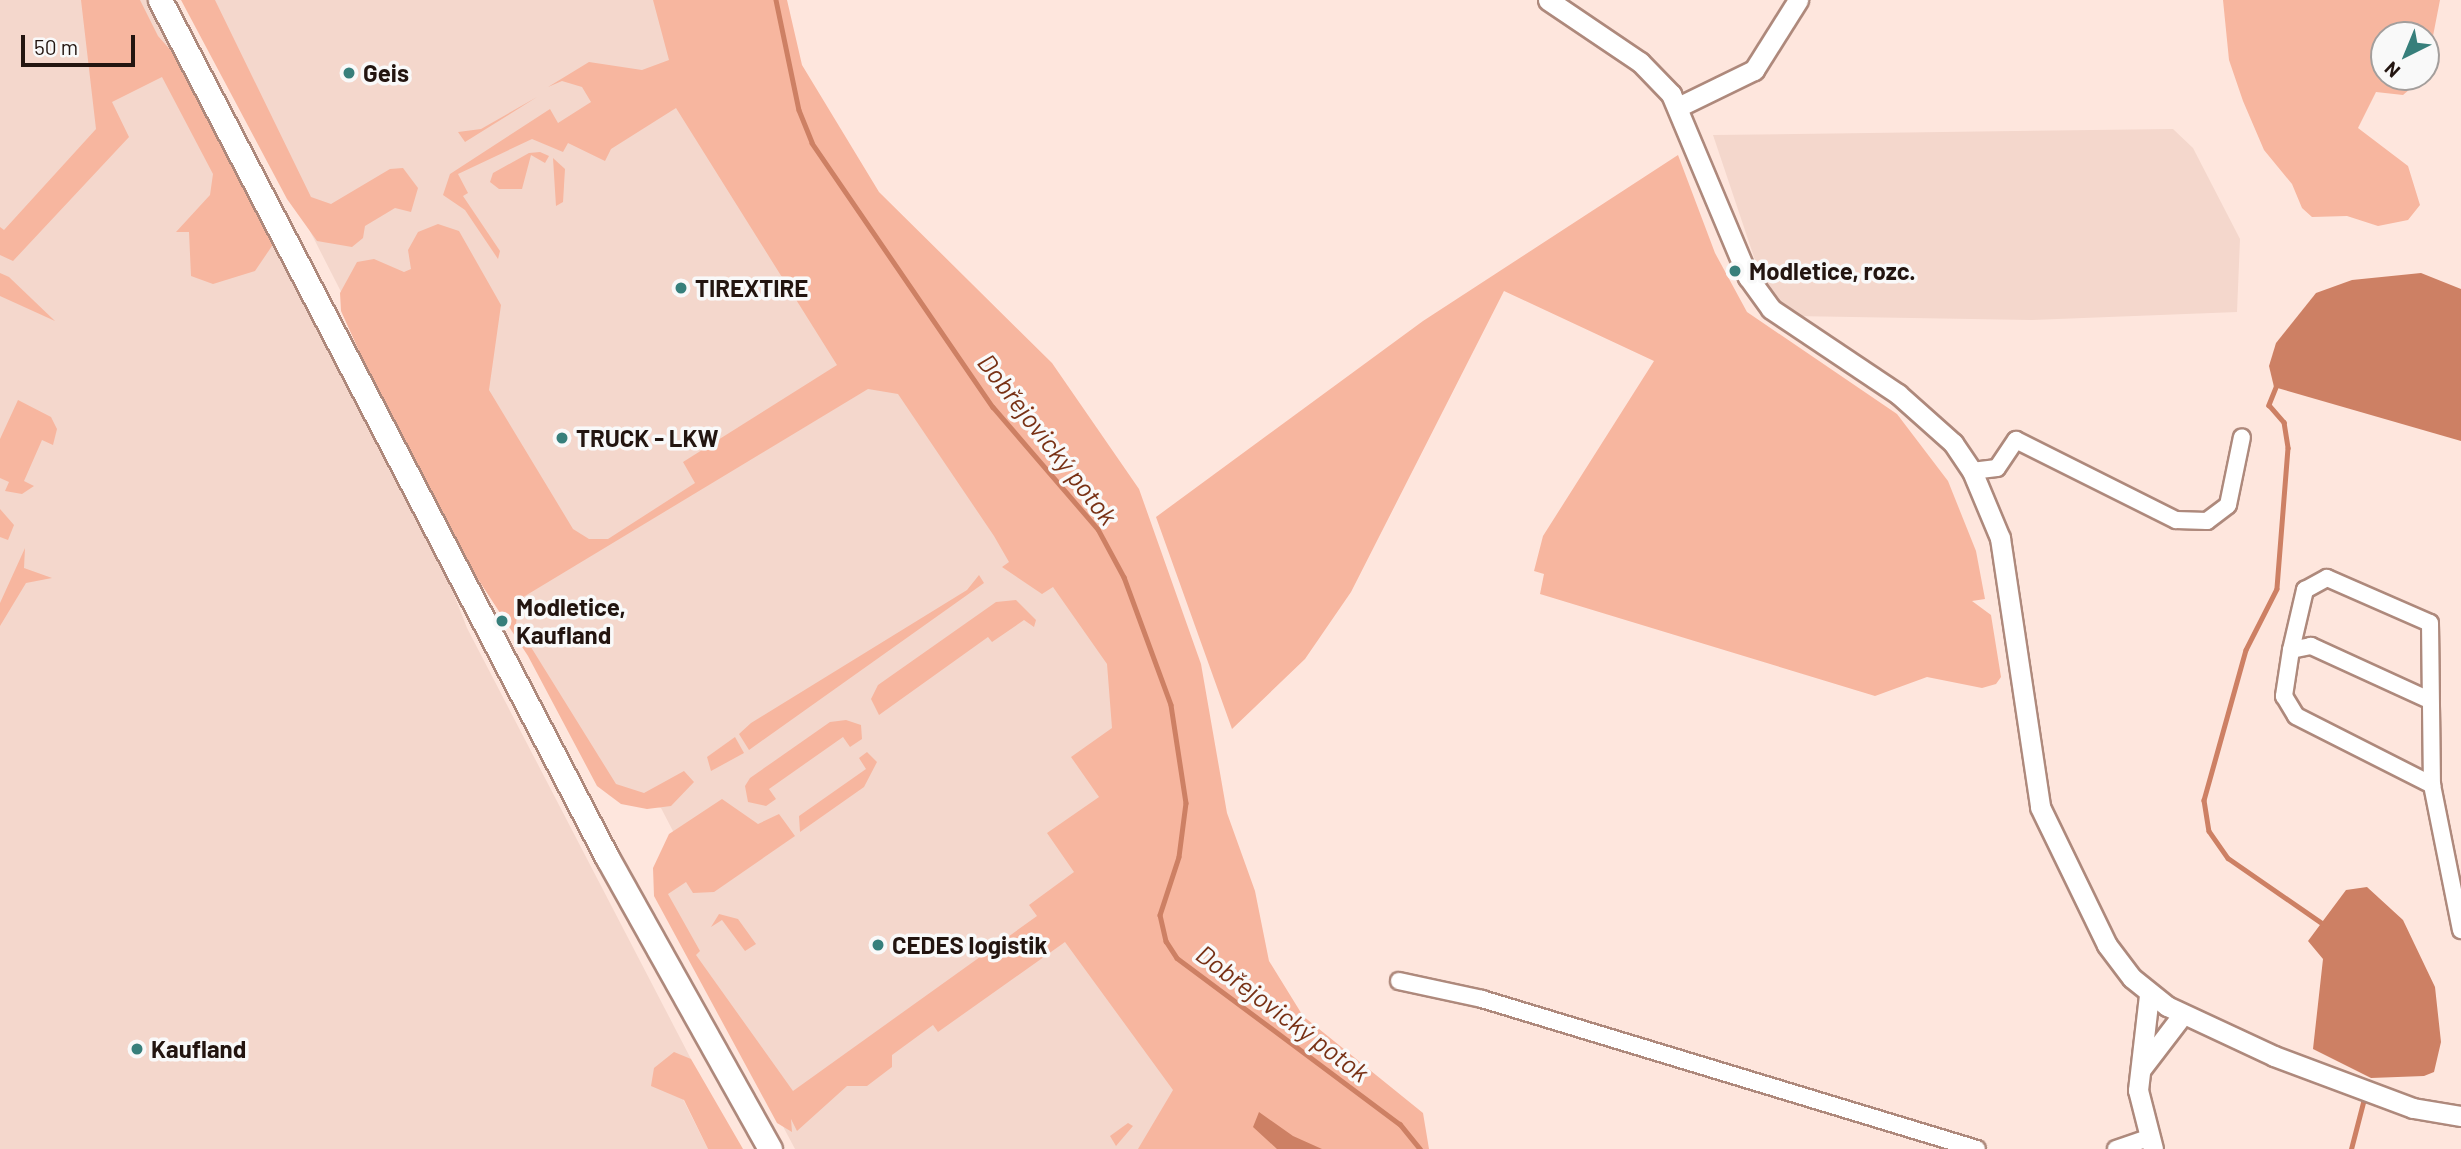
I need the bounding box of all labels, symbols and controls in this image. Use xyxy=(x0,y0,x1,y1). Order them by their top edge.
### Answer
scale bar xyxy=(24,21,138,65)
north arrow xyxy=(2370,21,2440,91)
text: 50 m xyxy=(34,34,78,59)
text: N xyxy=(2379,58,2404,83)
place label: Geis xyxy=(363,59,409,87)
marker: Geis xyxy=(341,65,357,81)
place label: Modletice, rozc. xyxy=(1749,257,1916,285)
marker: Modletice, rozc. xyxy=(1727,263,1743,279)
place label: TIREXTIRE xyxy=(695,274,808,302)
marker: TIREXTIRE xyxy=(673,280,689,296)
water label: Dobřejovický potok xyxy=(972,347,1124,531)
place label: TRUCK - LKW xyxy=(576,424,719,452)
marker: TRUCK - LKW xyxy=(554,430,570,446)
place label: Modletice, Kaufland xyxy=(516,593,626,649)
marker: Modletice, Kaufland xyxy=(494,613,510,629)
place label: CEDES logistik xyxy=(892,931,1047,959)
marker: CEDES logistik xyxy=(870,937,886,953)
water label: Dobřejovický potok xyxy=(1190,938,1376,1088)
place label: Kaufland xyxy=(151,1035,246,1063)
marker: Kaufland xyxy=(129,1041,145,1057)

